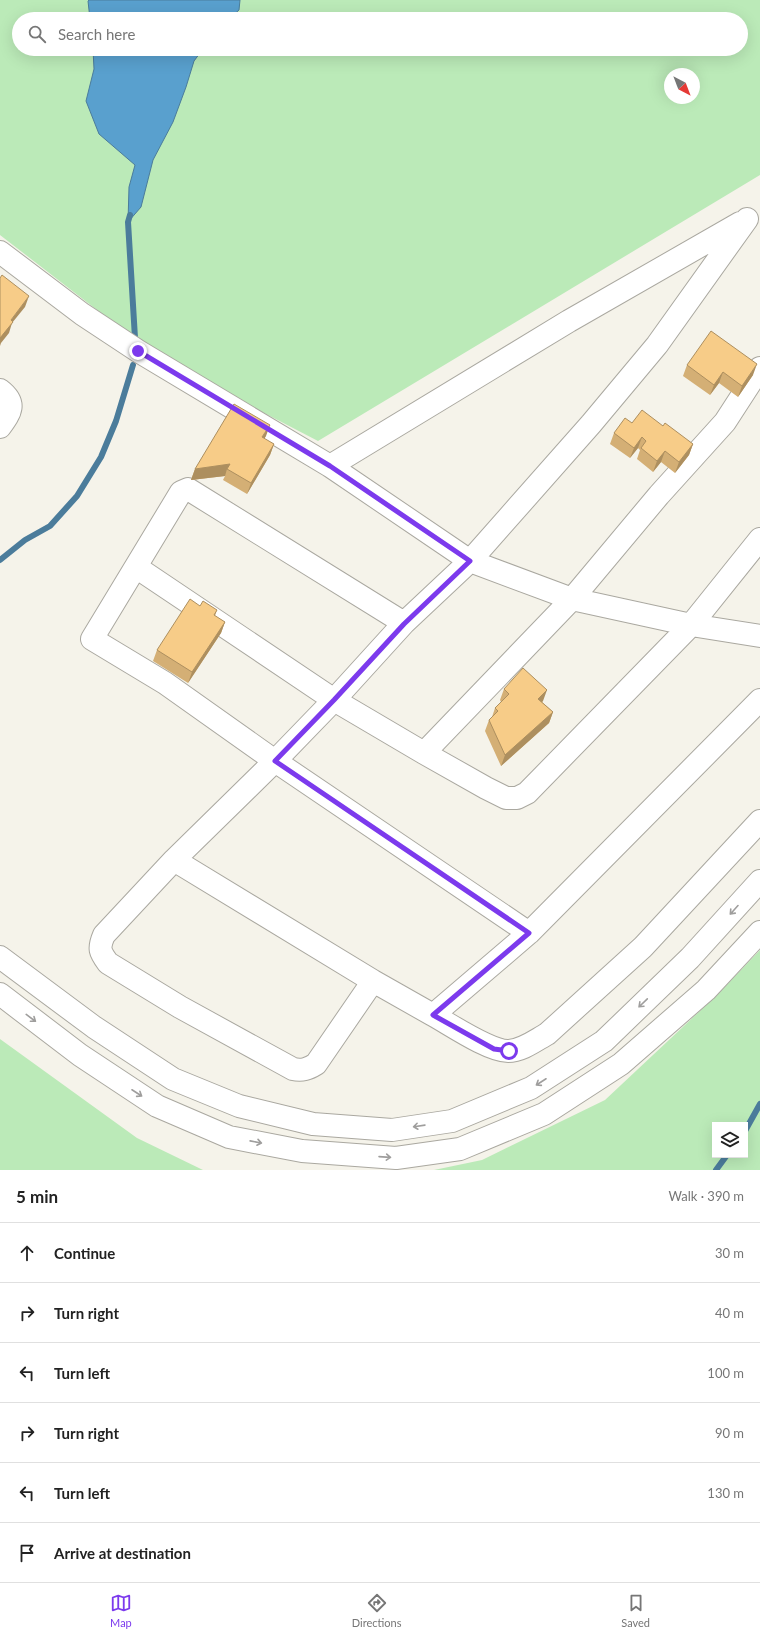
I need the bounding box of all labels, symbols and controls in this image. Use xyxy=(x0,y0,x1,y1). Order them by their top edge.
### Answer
search box xyxy=(12,12,748,56)
icon: search xyxy=(26,23,48,45)
text: Search here xyxy=(58,25,135,43)
north arrow xyxy=(664,68,700,104)
route end xyxy=(129,342,147,360)
one-way arrow xyxy=(729,905,739,915)
one-way arrow xyxy=(639,998,649,1007)
one-way arrow xyxy=(25,1014,36,1022)
route start xyxy=(500,1042,518,1060)
one-way arrow xyxy=(536,1078,547,1086)
one-way arrow xyxy=(131,1090,143,1098)
one-way arrow xyxy=(413,1122,426,1130)
map controls xyxy=(712,1122,748,1158)
button: layers xyxy=(712,1122,748,1158)
one-way arrow xyxy=(250,1139,263,1147)
one-way arrow xyxy=(378,1154,391,1161)
text: 5 min xyxy=(16,1186,58,1207)
text: Walk · 390 m xyxy=(668,1188,744,1204)
icon: ahead xyxy=(16,1242,38,1264)
text: Continue xyxy=(54,1244,115,1262)
text: 30 m xyxy=(715,1245,744,1261)
icon: right xyxy=(16,1302,38,1324)
text: Turn right xyxy=(54,1304,119,1322)
text: 40 m xyxy=(715,1305,744,1321)
icon: left xyxy=(16,1362,38,1384)
text: Turn left xyxy=(54,1364,110,1382)
text: 100 m xyxy=(707,1365,744,1381)
icon: right xyxy=(16,1422,38,1444)
text: Turn right xyxy=(54,1424,119,1442)
text: 90 m xyxy=(715,1425,744,1441)
icon: left xyxy=(16,1482,38,1504)
text: Turn left xyxy=(54,1484,110,1502)
text: 130 m xyxy=(707,1485,744,1501)
icon: arrive xyxy=(16,1542,38,1564)
text: Arrive at destination xyxy=(54,1544,191,1562)
tab: Map xyxy=(110,1592,132,1629)
tab: Directions xyxy=(352,1592,401,1629)
tab: Saved xyxy=(621,1592,650,1629)

